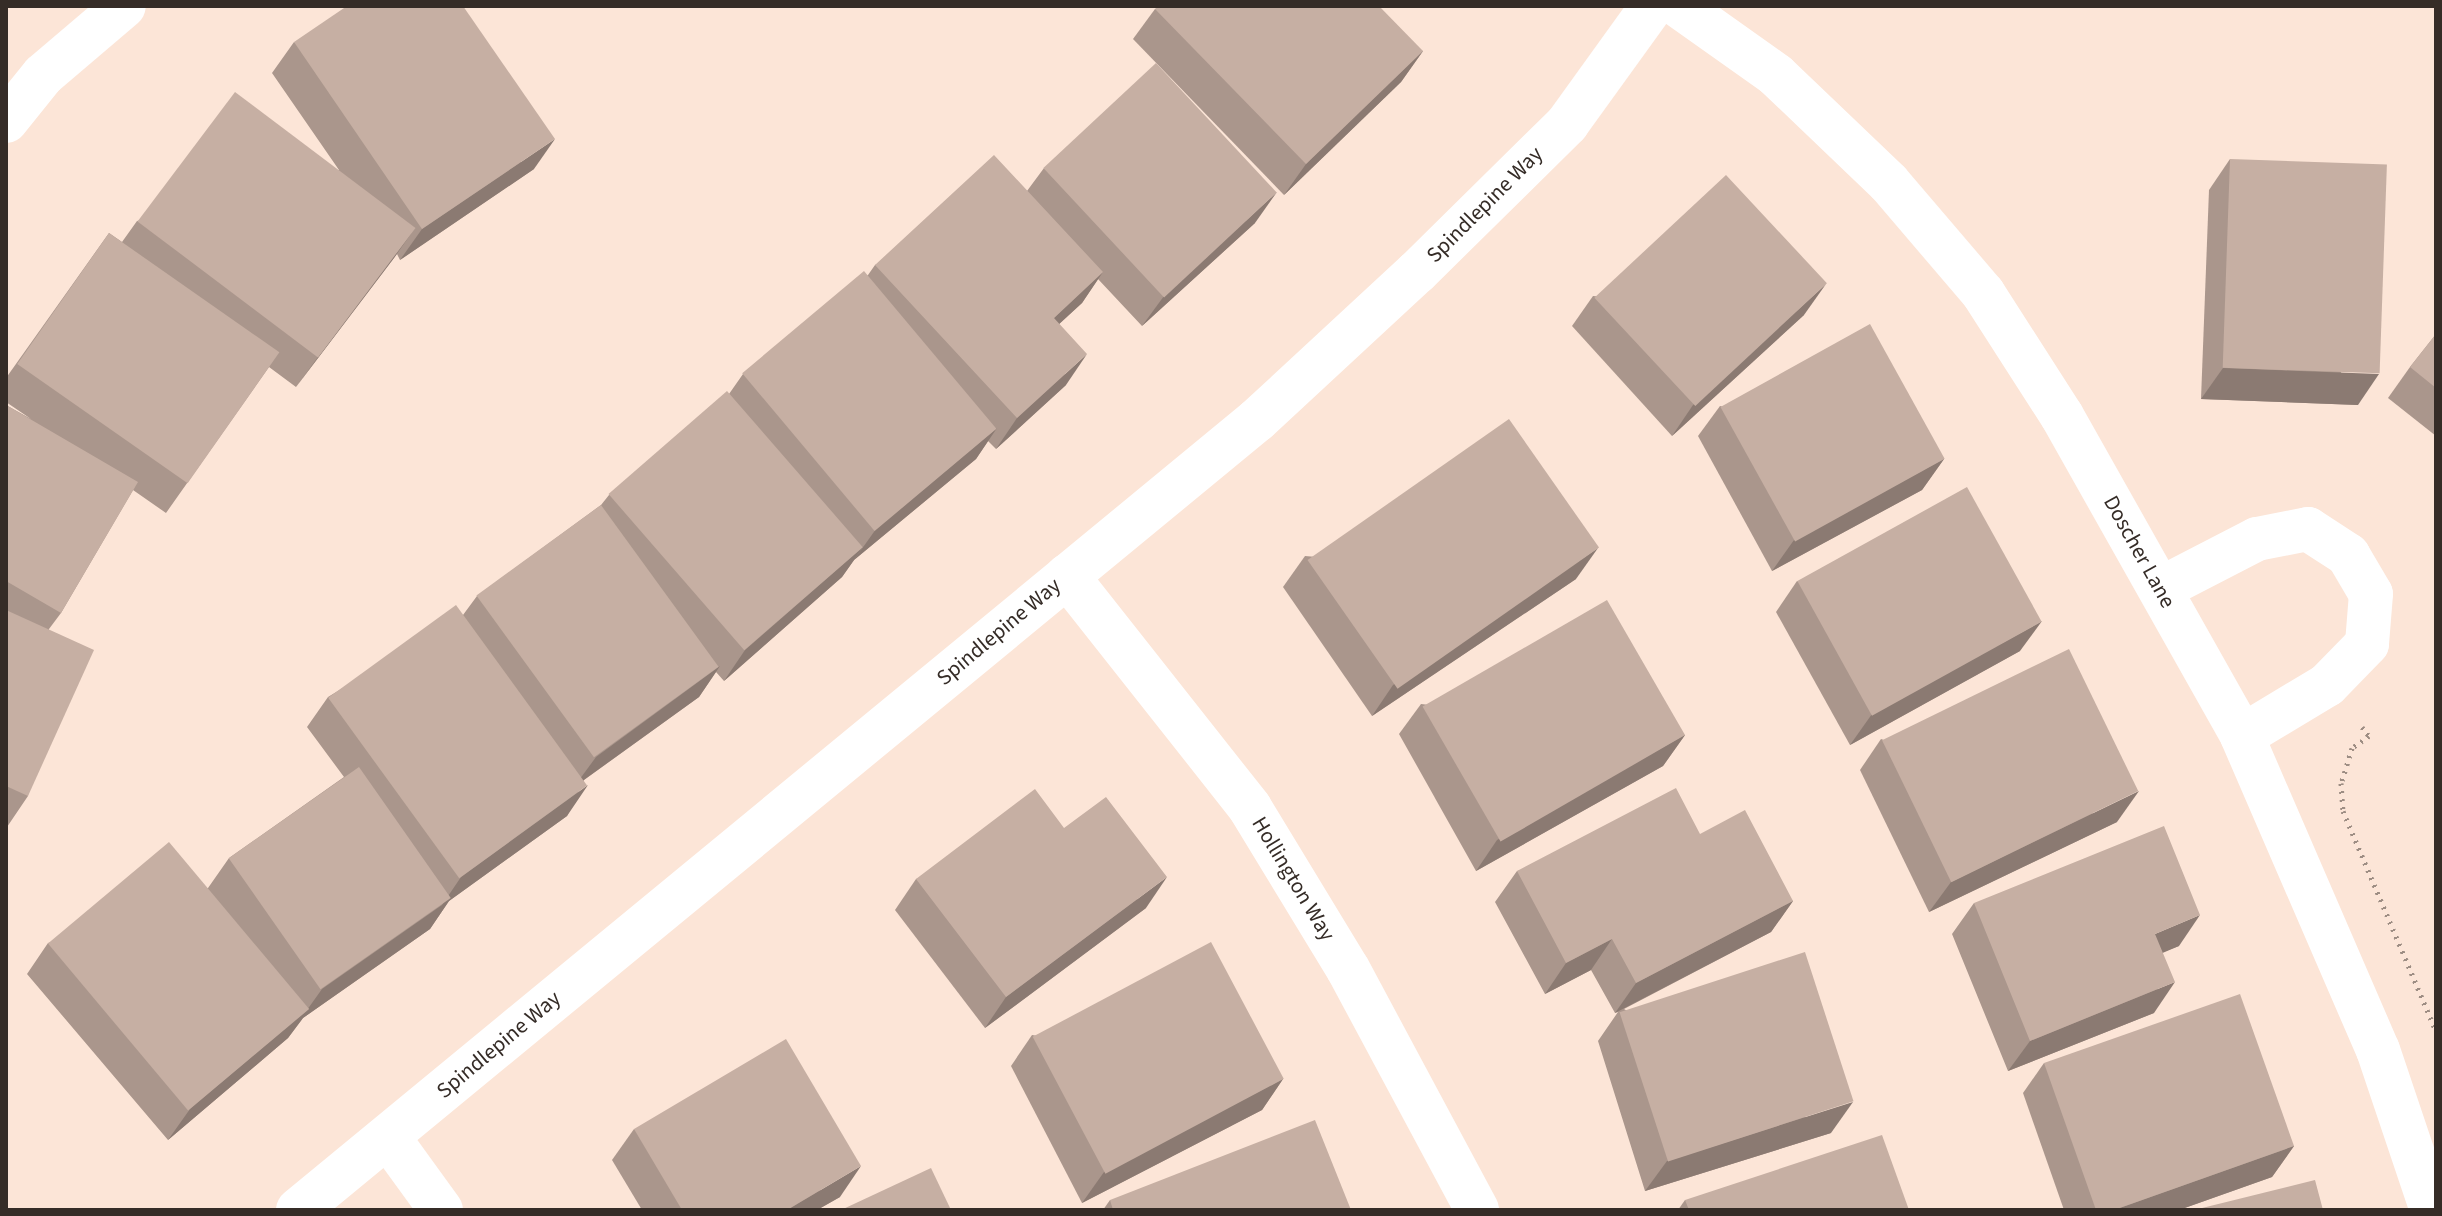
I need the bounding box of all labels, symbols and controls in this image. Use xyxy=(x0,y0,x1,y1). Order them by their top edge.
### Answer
street label: Spindlepine Way xyxy=(1421,141,1549,269)
street label: Doscher Lane xyxy=(2097,491,2181,613)
street label: Spindlepine Way xyxy=(932,573,1066,691)
street label: Hollington Way xyxy=(1246,812,1340,946)
street label: Spindlepine Way xyxy=(432,986,566,1104)

